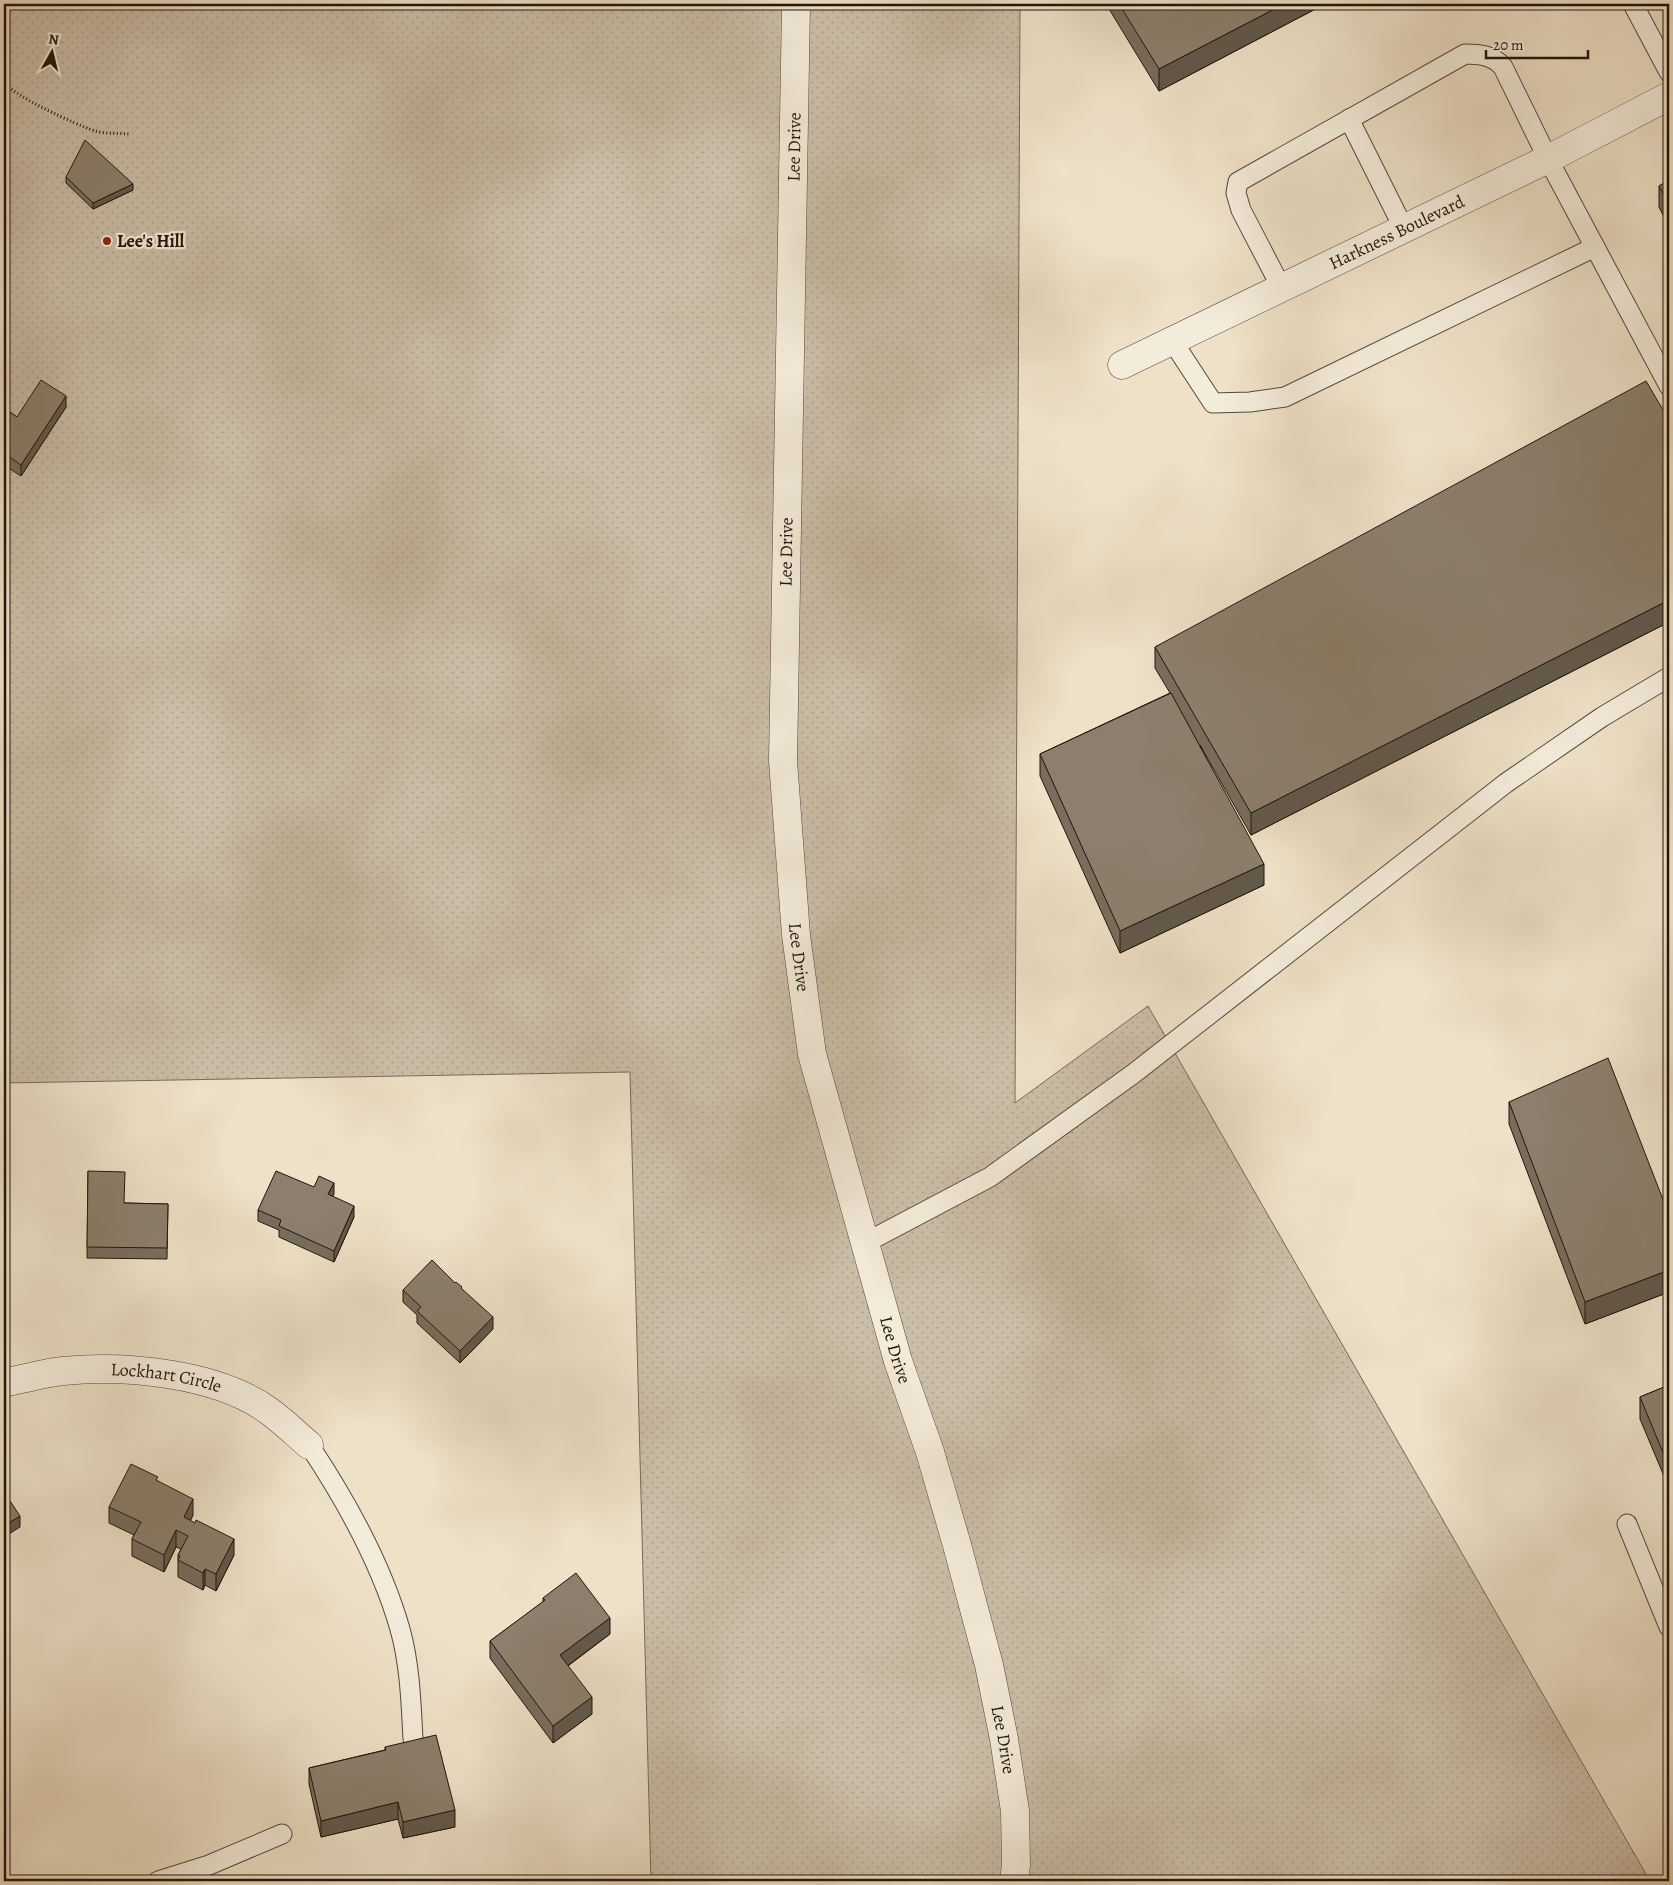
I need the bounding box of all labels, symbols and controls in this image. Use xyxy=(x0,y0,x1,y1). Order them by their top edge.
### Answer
north arrow xyxy=(28,28,78,78)
scale bar xyxy=(1486,28,1588,60)
text: N xyxy=(47,30,60,50)
text: 20 m xyxy=(1493,35,1524,55)
street label: Lee Drive xyxy=(781,112,807,182)
street label: Harkness Boulevard xyxy=(1325,189,1469,275)
place label: Lee's Hill xyxy=(117,229,184,253)
marker: Lee's Hill xyxy=(101,235,113,247)
street label: Lee Drive xyxy=(773,517,799,587)
street label: Lee Drive xyxy=(783,922,815,993)
street label: Lee Drive xyxy=(874,1313,917,1387)
street label: Lockhart Circle xyxy=(110,1357,225,1398)
street label: Lee Drive xyxy=(985,1703,1021,1776)

